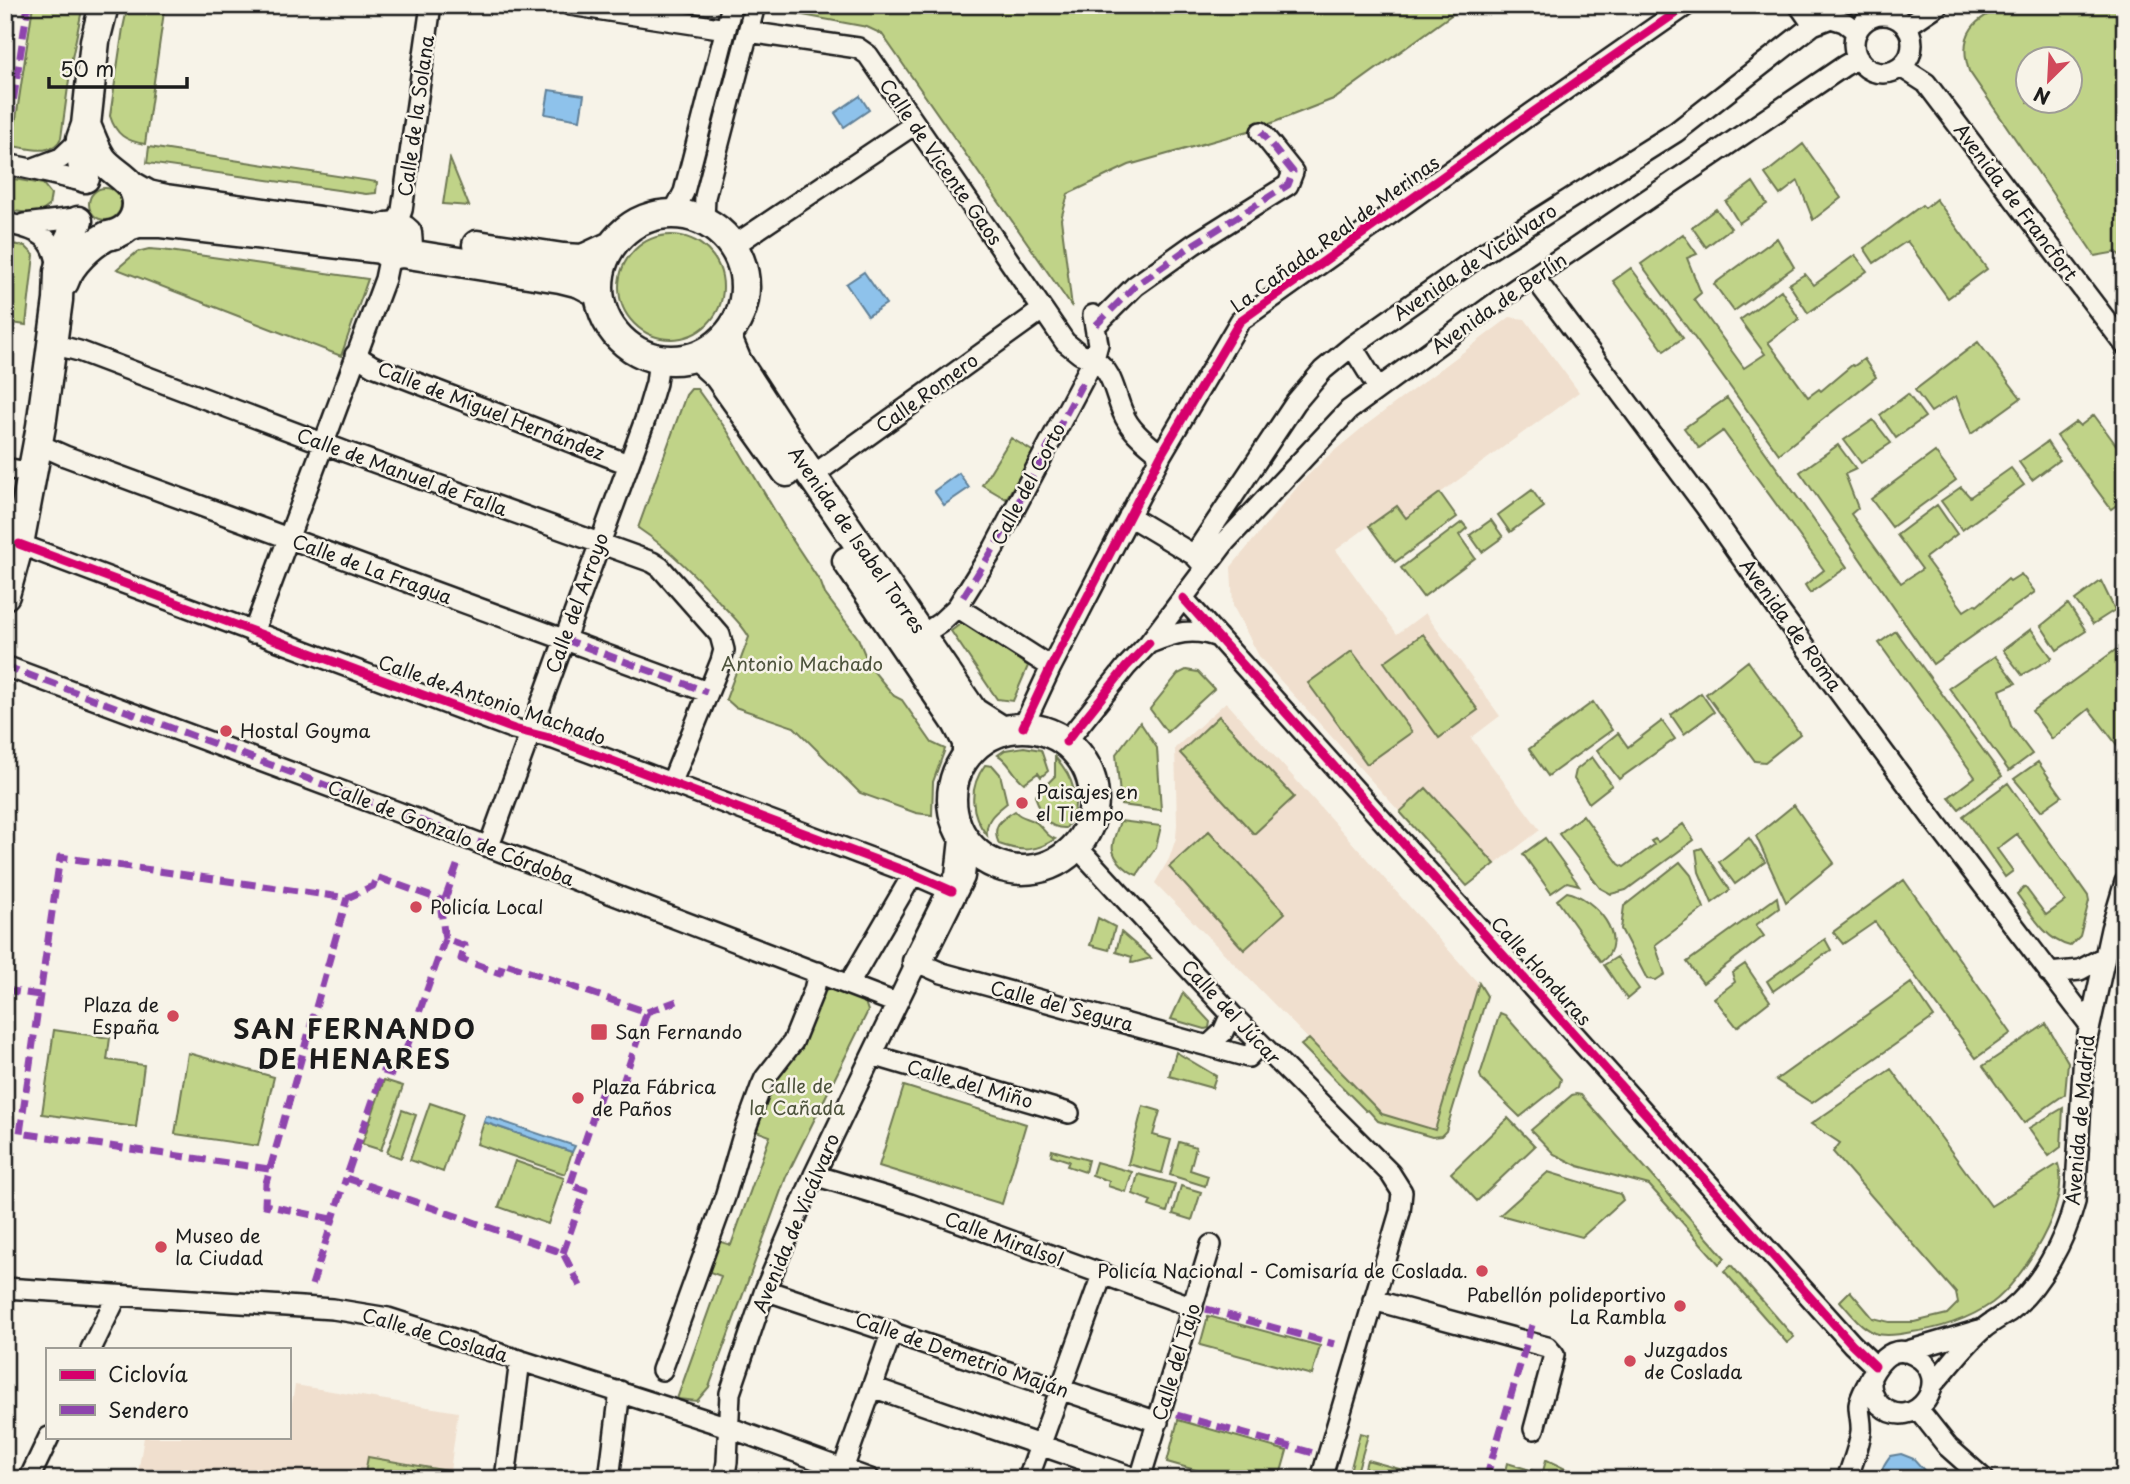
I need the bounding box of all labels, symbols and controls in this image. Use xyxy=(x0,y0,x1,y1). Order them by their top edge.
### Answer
street label: Calle de la Solana xyxy=(390,33,440,198)
scale bar xyxy=(49,46,187,90)
north arrow xyxy=(2014,46,2084,116)
text: 50 m xyxy=(60,52,114,84)
street label: Calle de Vicente Gaos xyxy=(874,72,1010,250)
text: N xyxy=(2029,81,2054,112)
street label: Avenida de Francfort xyxy=(1948,117,2085,286)
street label: La Cañada Real de Merinas xyxy=(1224,148,1445,319)
street label: Avenida de Vicálvaro xyxy=(1387,196,1562,327)
street label: Avenida de Berlín xyxy=(1425,245,1572,360)
street label: Calle Romero xyxy=(869,345,983,439)
street label: Calle de Miguel Hernández xyxy=(374,354,609,466)
street label: Calle del Corto xyxy=(983,417,1071,550)
street label: Calle de Manuel de Falla xyxy=(293,420,512,522)
street label: Avenida de Isabel Torres xyxy=(783,440,933,639)
street label: Calle de La Fragua xyxy=(289,526,457,610)
street label: Calle del Arroyo xyxy=(538,528,614,677)
street label: Avenida de Roma xyxy=(1734,552,1850,697)
street label: Calle de Antonio Machado xyxy=(375,647,610,751)
park label: Antonio Machado xyxy=(721,649,883,677)
place label: Hostal Goyma xyxy=(240,716,370,744)
marker: Hostal Goyma xyxy=(218,723,234,739)
street label: Calle de Gonzalo de Córdoba xyxy=(324,772,579,892)
place label: Paisajes en el Tiempo xyxy=(1036,777,1138,827)
marker: Paisajes en el Tiempo xyxy=(1014,795,1030,811)
place label: Policía Local xyxy=(430,892,544,920)
marker: Policía Local xyxy=(408,899,424,915)
street label: Calle Honduras xyxy=(1485,909,1599,1031)
street label: Calle del Júcar xyxy=(1176,953,1288,1070)
street label: Calle del Segura xyxy=(988,972,1137,1038)
place label: Plaza de España xyxy=(83,990,159,1040)
marker: Plaza de España xyxy=(165,1008,181,1024)
district label: SAN FERNANDO DE HENARES xyxy=(233,1009,477,1078)
place label: San Fernando xyxy=(615,1017,742,1045)
marker: San Fernando xyxy=(589,1022,609,1042)
street label: Avenida de Madrid xyxy=(2058,1033,2100,1206)
street label: Calle del Miño xyxy=(904,1052,1037,1114)
park label: Calle de la Cañada xyxy=(749,1071,845,1121)
place label: Plaza Fábrica de Paños xyxy=(592,1072,716,1122)
marker: Plaza Fábrica de Paños xyxy=(570,1090,586,1106)
street label: Avenida de Vicálvaro xyxy=(745,1129,846,1317)
street label: Calle Miralsol xyxy=(941,1204,1068,1273)
place label: Museo de la Ciudad xyxy=(175,1221,264,1271)
marker: Museo de la Ciudad xyxy=(153,1239,169,1255)
place label: Policía Nacional - Comisaría de Coslada. xyxy=(1097,1256,1468,1284)
marker: Policía Nacional - Comisaría de Coslada. xyxy=(1474,1263,1490,1279)
place label: Pabellón polideportivo La Rambla xyxy=(1467,1280,1666,1330)
marker: Pabellón polideportivo La Rambla xyxy=(1672,1298,1688,1314)
street label: Calle del Tajo xyxy=(1144,1299,1206,1424)
street label: Calle de Coslada xyxy=(359,1300,511,1368)
street label: Calle de Demetrio Maján xyxy=(852,1304,1073,1404)
place label: Juzgados de Coslada xyxy=(1644,1335,1742,1385)
legend xyxy=(46,1348,290,1438)
marker: Juzgados de Coslada xyxy=(1622,1353,1638,1369)
text: Ciclovía xyxy=(108,1357,189,1389)
text: Sendero xyxy=(108,1393,189,1425)

